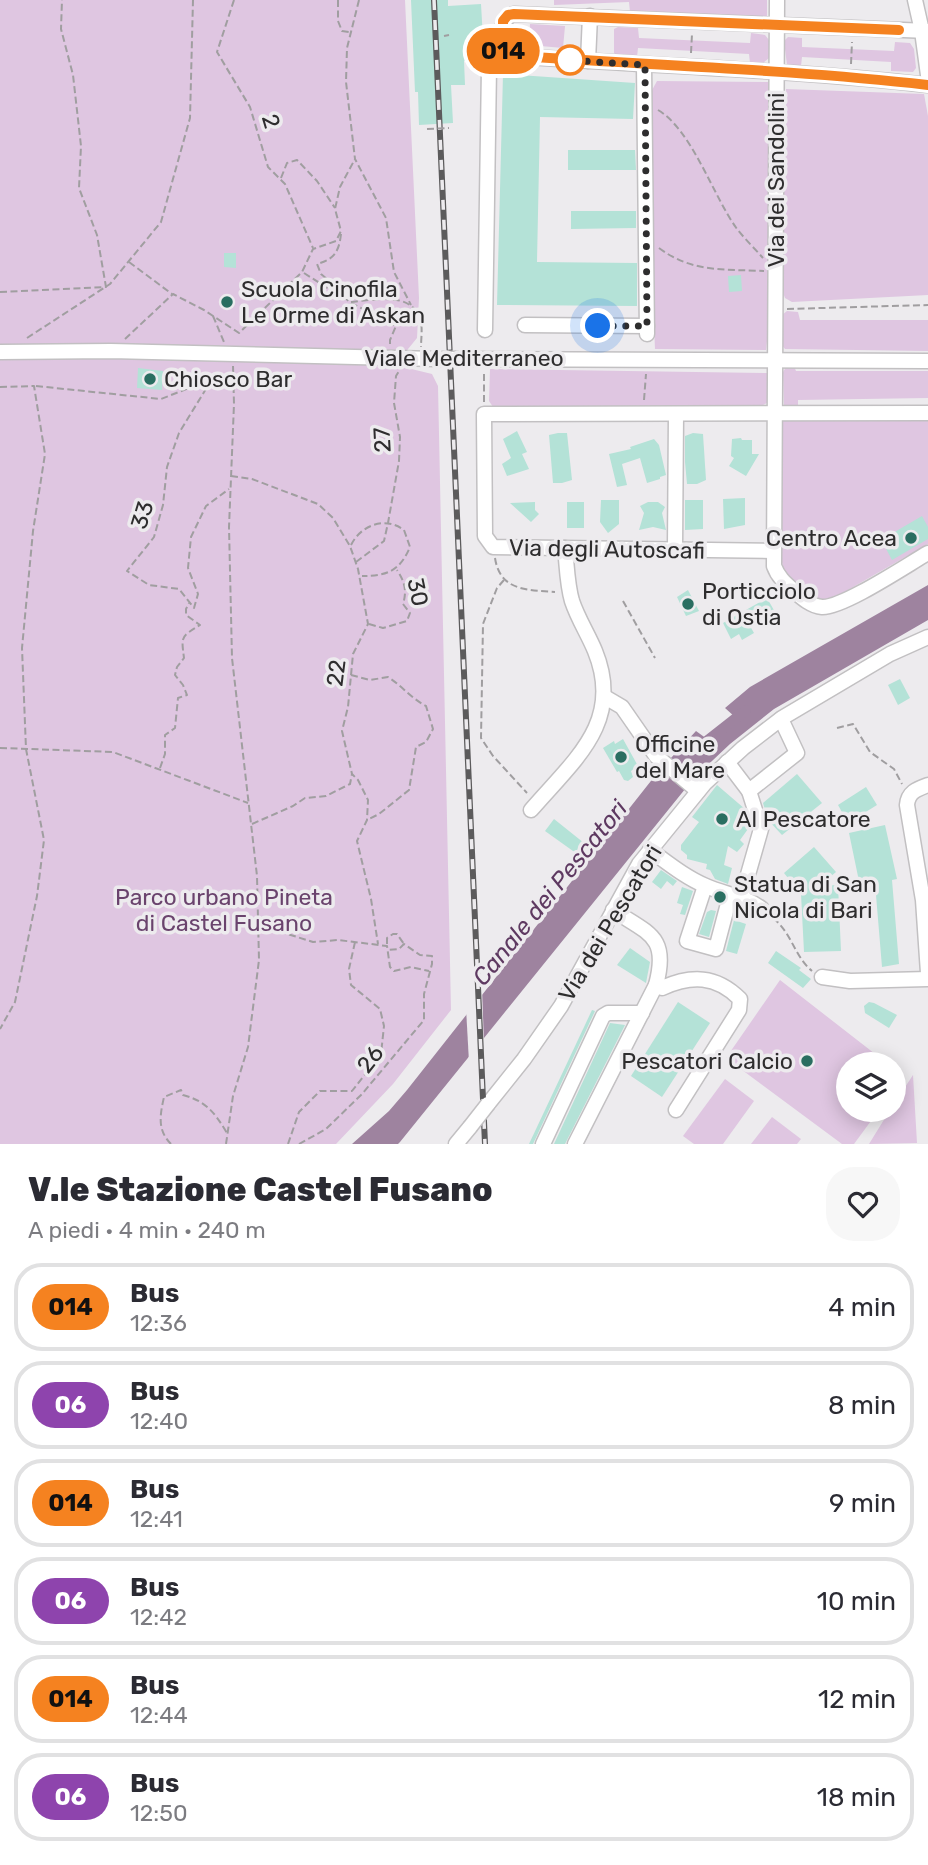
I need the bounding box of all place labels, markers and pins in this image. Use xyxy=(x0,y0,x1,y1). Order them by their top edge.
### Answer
unlabelled marker xyxy=(555,45,585,75)
place label: Scuola Cinofila Le Orme di Askan xyxy=(241,275,425,329)
marker: Scuola Cinofila Le Orme di Askan xyxy=(219,294,235,310)
place label: Chiosco Bar xyxy=(164,365,292,393)
marker: Chiosco Bar xyxy=(142,371,158,387)
place label: Centro Acea xyxy=(766,524,897,552)
marker: Centro Acea xyxy=(903,530,919,546)
place label: Porticciolo di Ostia xyxy=(702,577,816,631)
marker: Porticciolo di Ostia xyxy=(680,596,696,612)
place label: Officine del Mare xyxy=(635,730,725,784)
marker: Officine del Mare xyxy=(613,749,629,765)
place label: Al Pescatore xyxy=(736,805,871,833)
marker: Al Pescatore xyxy=(714,811,730,827)
place label: Statua di San Nicola di Bari xyxy=(734,870,877,924)
marker: Statua di San Nicola di Bari xyxy=(712,889,728,905)
place label: Pescatori Calcio xyxy=(621,1047,793,1075)
marker: Pescatori Calcio xyxy=(799,1053,815,1069)

